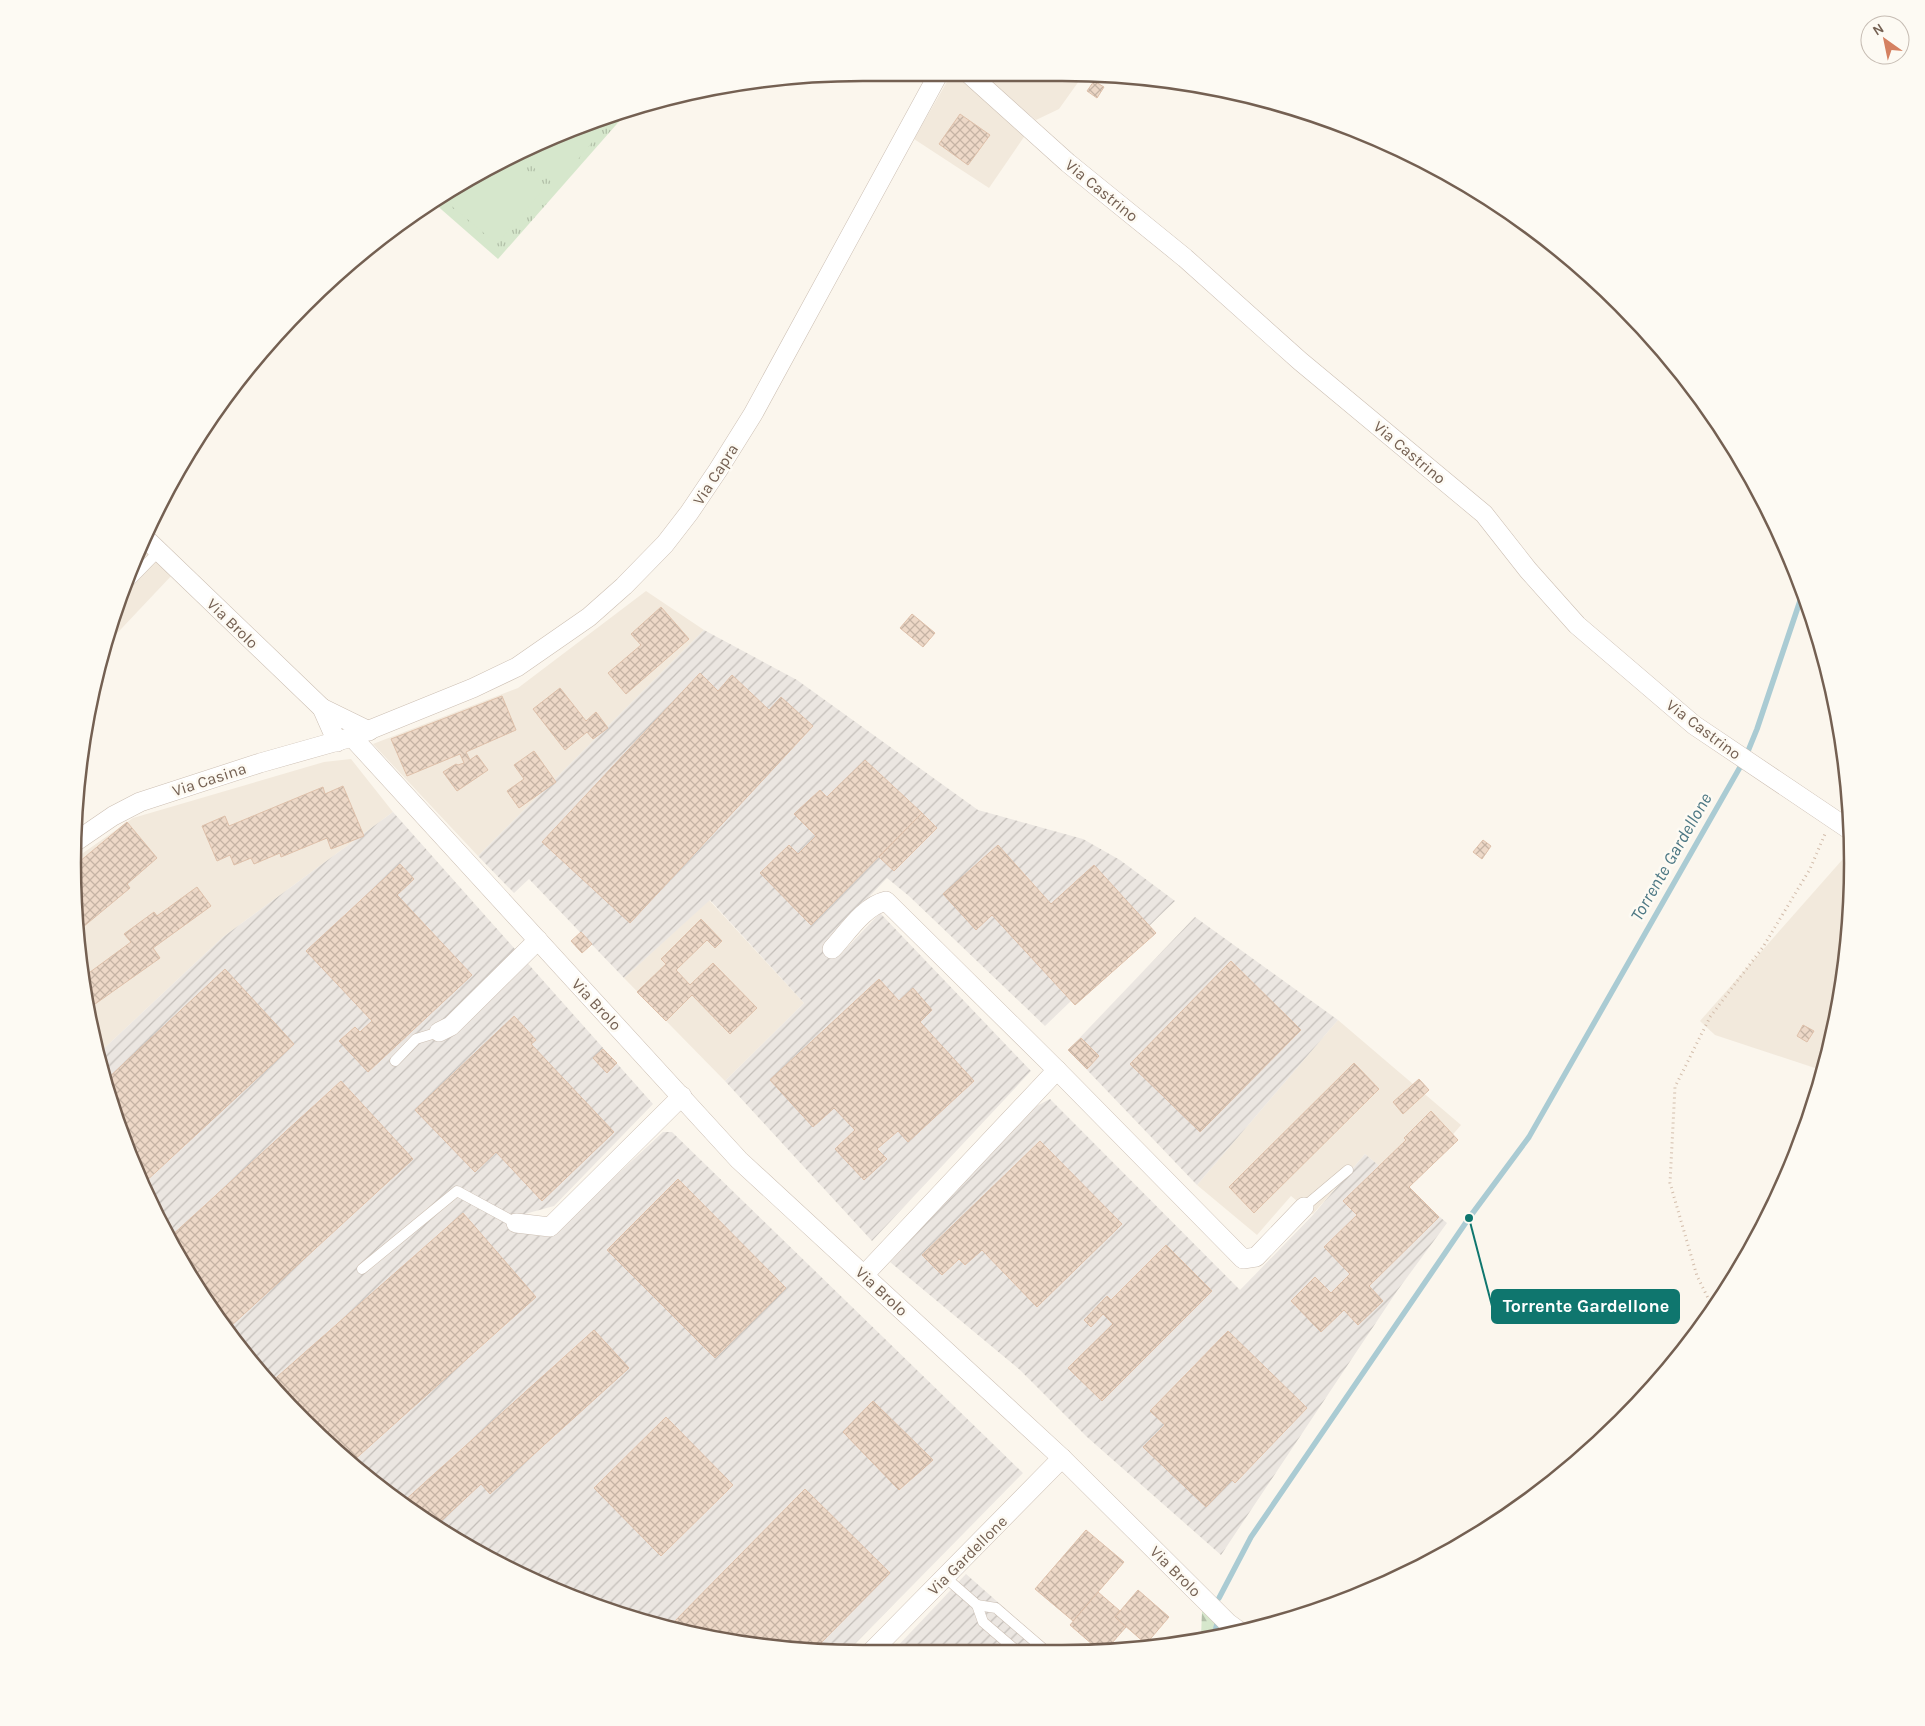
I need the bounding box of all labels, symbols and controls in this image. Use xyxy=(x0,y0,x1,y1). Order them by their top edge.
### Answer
north arrow xyxy=(1860,15,1910,65)
text: N xyxy=(1869,20,1887,39)
street label: Via Castrino xyxy=(1061,155,1142,226)
street label: Via Castrino xyxy=(1370,417,1450,488)
street label: Via Capra xyxy=(689,440,742,508)
street label: Via Brolo xyxy=(203,594,262,652)
street label: Via Castrino xyxy=(1663,695,1745,764)
street label: Via Casina xyxy=(170,759,249,800)
water label: Torrente Gardellone xyxy=(1625,789,1717,925)
street label: Via Brolo xyxy=(568,974,625,1034)
street label: Via Brolo xyxy=(852,1263,912,1320)
callout: Torrente Gardellone xyxy=(1492,1290,1679,1323)
text: Torrente Gardellone xyxy=(1503,1295,1669,1317)
street label: Via Gardellone xyxy=(924,1512,1011,1599)
street label: Via Brolo xyxy=(1146,1542,1205,1601)

